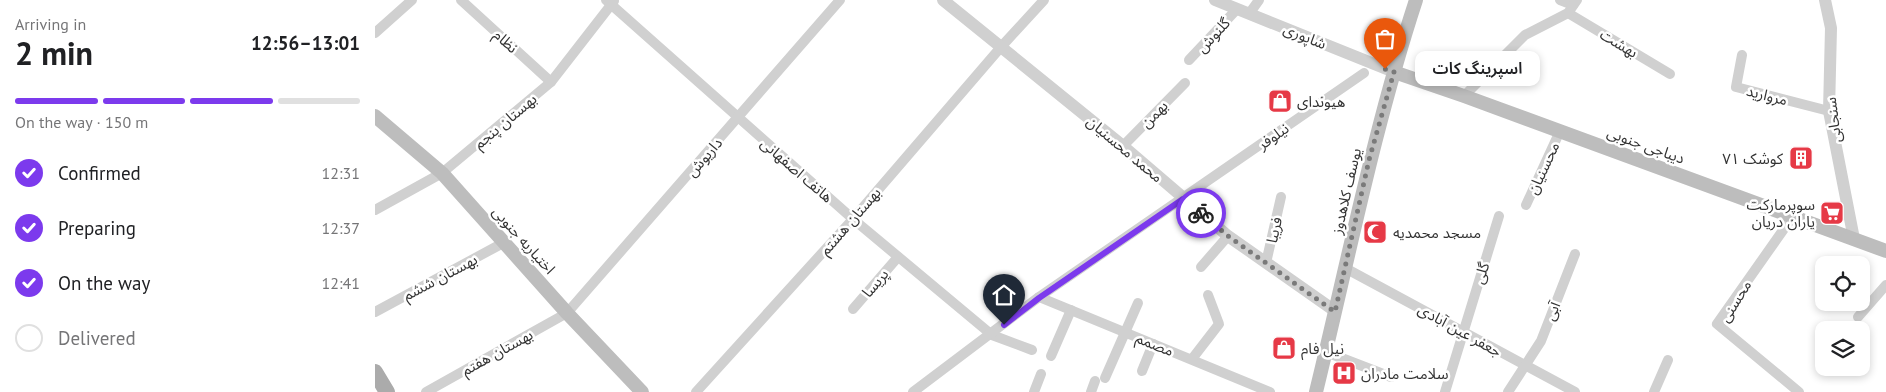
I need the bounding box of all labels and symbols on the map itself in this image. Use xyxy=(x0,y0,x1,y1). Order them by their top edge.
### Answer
street label: گلنوش xyxy=(1192,13,1234,56)
pin xyxy=(1364,18,1406,69)
street label: شاپوری xyxy=(1280,19,1329,54)
street label: بهشت xyxy=(1597,24,1641,62)
street label: نظام xyxy=(489,25,522,58)
callout: اسپرینگ کات xyxy=(1415,52,1540,86)
street label: مروارید xyxy=(1745,81,1789,109)
shop icon: هیوندای xyxy=(1267,88,1293,114)
street label: بهستان پنجم xyxy=(470,89,542,154)
place label: هیوندای xyxy=(1297,92,1345,111)
street label: بهمن xyxy=(1136,96,1172,132)
street label: سنجابی xyxy=(1821,96,1845,144)
street label: محمد محسنیان xyxy=(1083,112,1167,186)
street label: نیلوفر xyxy=(1253,119,1292,154)
street label: دیباجی جنوبی xyxy=(1605,122,1687,168)
street label: هاتف اصفهانی xyxy=(757,133,837,207)
street label: داریوش xyxy=(682,134,726,180)
street label: محسنیان xyxy=(1523,139,1563,197)
building icon: کوشک ۷۱ xyxy=(1788,145,1814,171)
street label: یوسف کلاهدوز xyxy=(1327,146,1365,237)
place label: کوشک ۷۱ xyxy=(1722,149,1784,168)
street label: بهستان هشتم xyxy=(815,183,886,260)
courier xyxy=(1176,188,1226,238)
place label: سوپرمارکت یاران دریان xyxy=(1747,195,1815,231)
supermarket icon: سوپرمارکت یاران دریان xyxy=(1819,200,1845,226)
street label: اختیاریه جنوبی xyxy=(489,202,559,278)
street label: فریبا xyxy=(1262,215,1286,245)
mosque icon: مسجد محمدیه xyxy=(1362,219,1388,245)
place label: مسجد محمدیه xyxy=(1393,223,1481,242)
street label: بهستان ششم xyxy=(400,249,481,306)
street label: گلی xyxy=(1469,259,1493,286)
street label: پریسا xyxy=(858,265,893,302)
pin xyxy=(983,274,1025,325)
street label: محسنی xyxy=(1715,276,1755,326)
street label: آبی xyxy=(1540,298,1565,323)
street label: جعفر عین آبادی xyxy=(1415,299,1505,361)
street label: بهستان هفتم xyxy=(458,325,537,381)
street label: مصمم xyxy=(1133,328,1177,362)
shop icon: نیل فام xyxy=(1271,335,1297,361)
place label: نیل فام xyxy=(1301,339,1344,360)
hospital icon: سلامت مادران xyxy=(1331,360,1357,386)
place label: سلامت مادران xyxy=(1361,364,1449,383)

